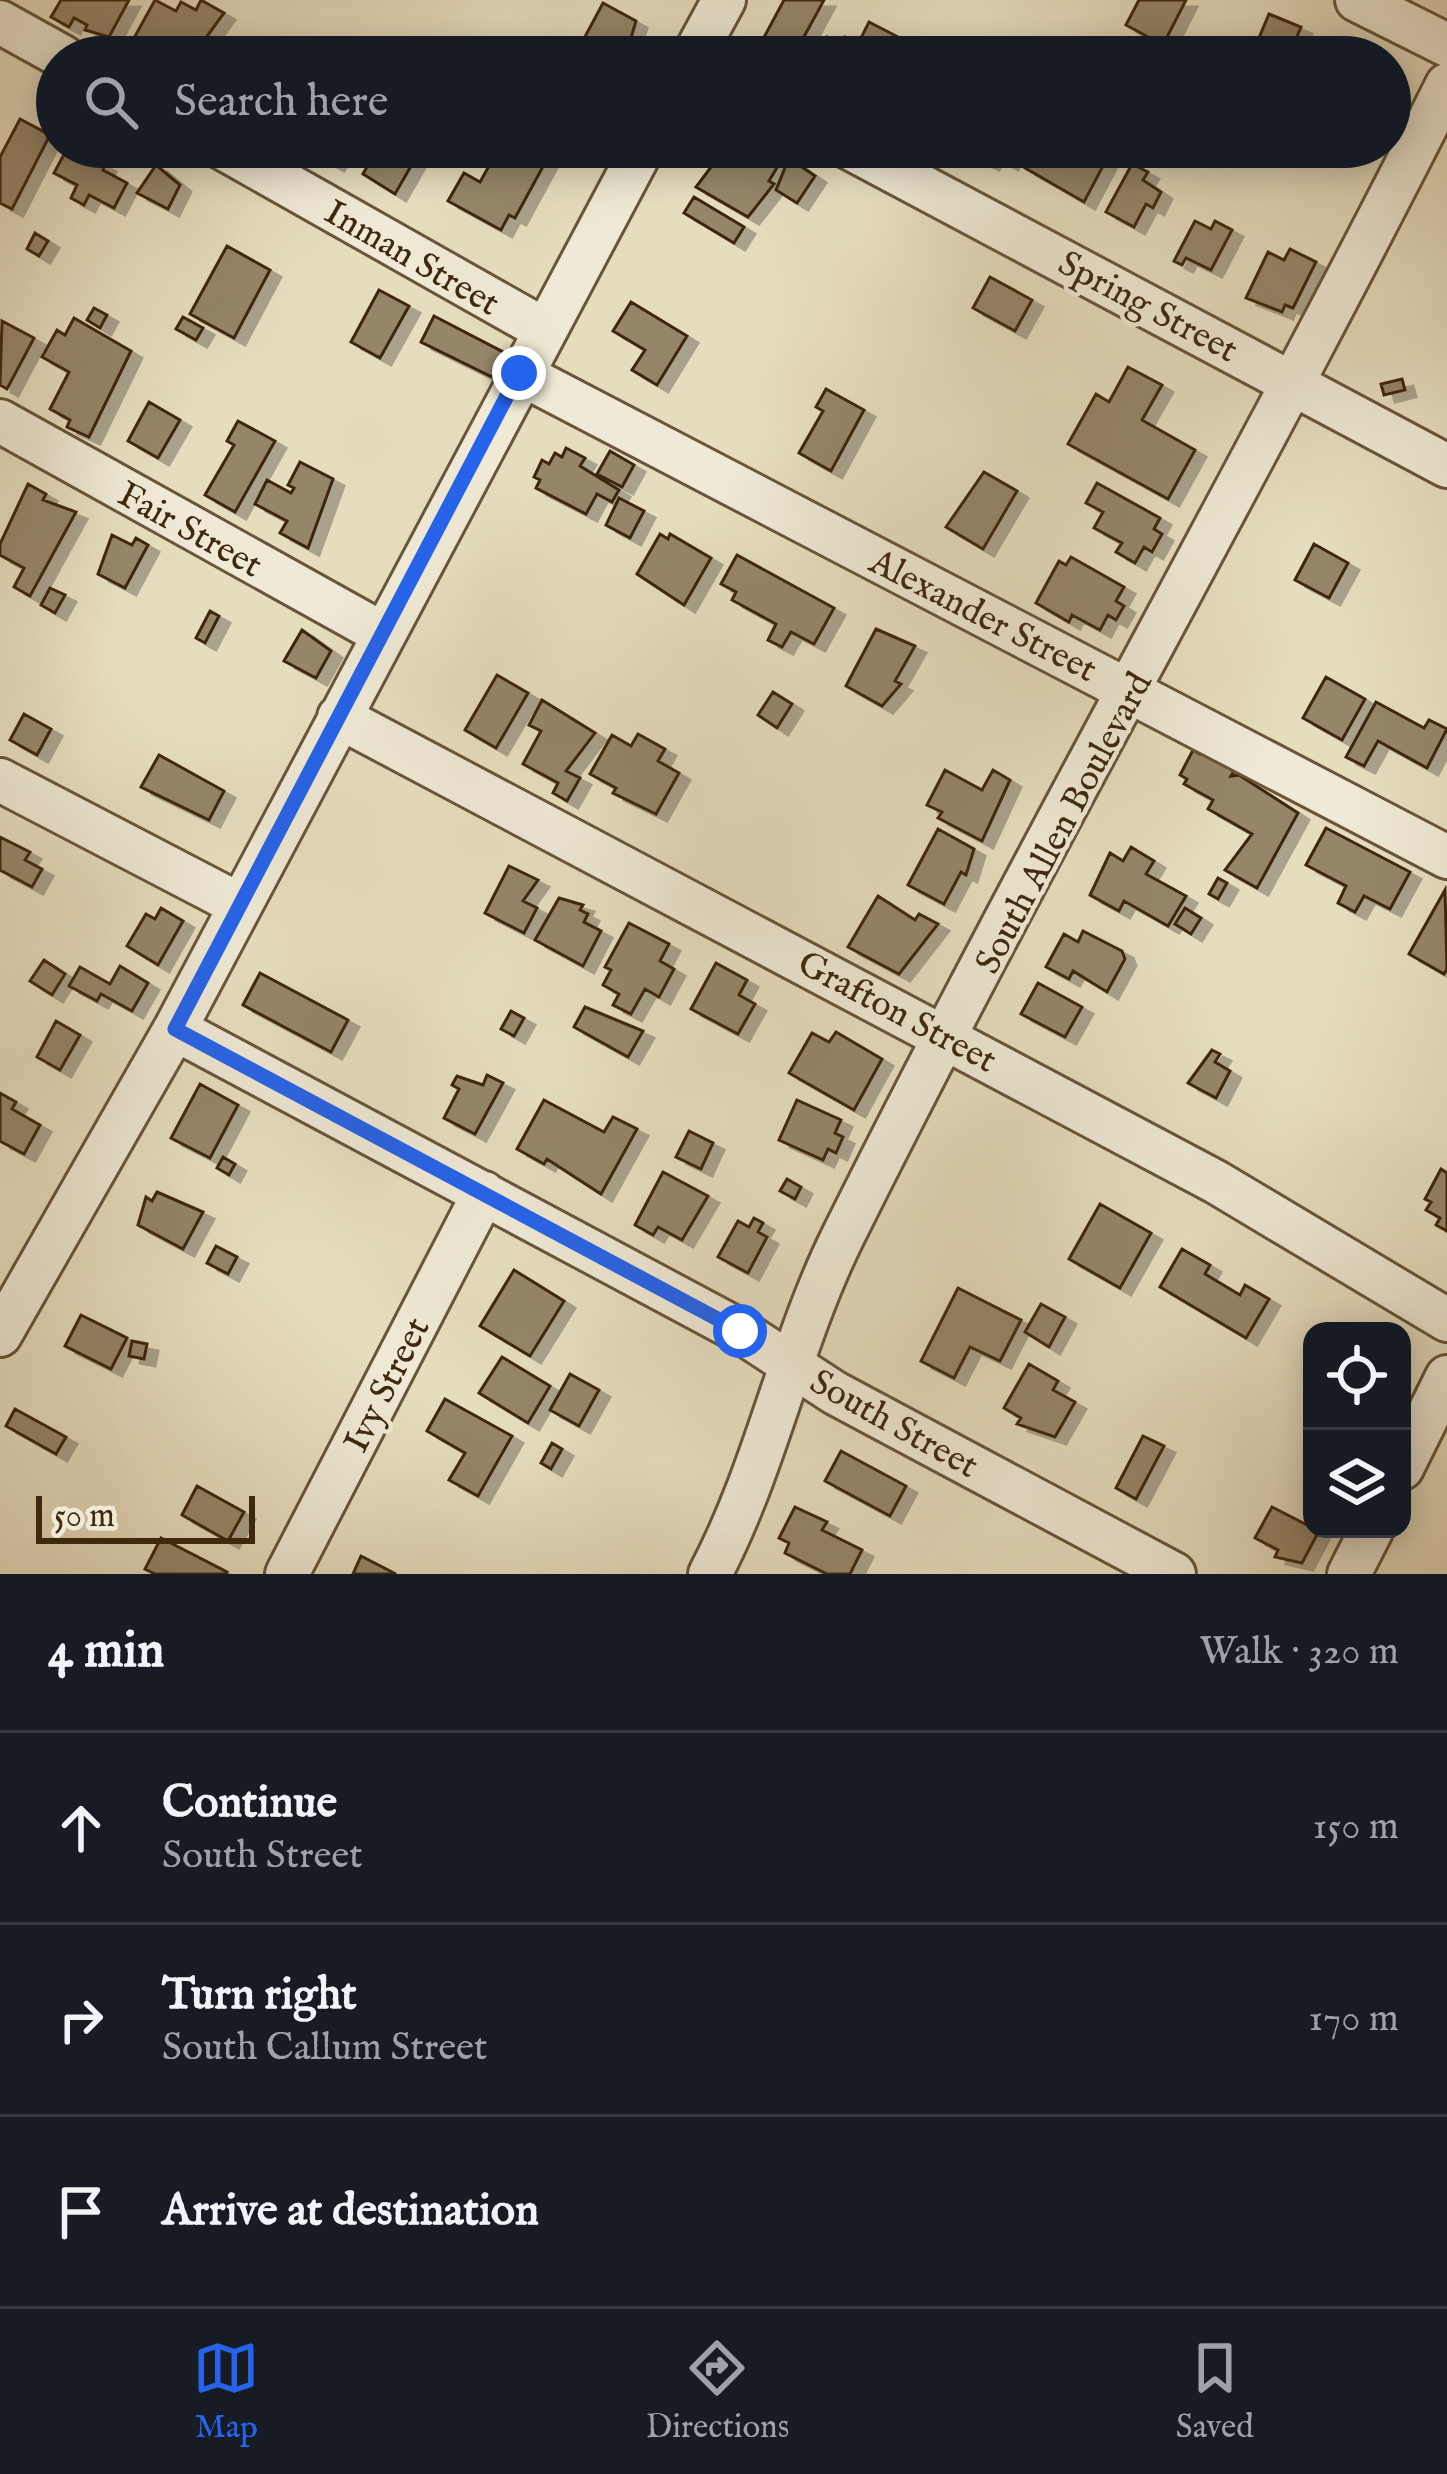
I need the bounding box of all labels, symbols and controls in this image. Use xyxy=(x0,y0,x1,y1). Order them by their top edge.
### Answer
search box xyxy=(36,36,1411,168)
icon: search xyxy=(78,69,144,135)
text: Search here xyxy=(174,74,388,131)
street label: Inman Street xyxy=(316,190,507,327)
street label: Spring Street xyxy=(1050,241,1245,374)
route end xyxy=(492,346,546,400)
street label: Fair Street xyxy=(109,472,270,589)
street label: Alexander Street xyxy=(860,539,1104,694)
street label: South Allen Boulevard xyxy=(966,664,1164,982)
street label: Grafton Street xyxy=(789,941,1004,1084)
route start xyxy=(713,1304,767,1358)
street label: Ivy Street xyxy=(334,1310,441,1461)
map controls xyxy=(1303,1322,1411,1538)
button: locate xyxy=(1303,1322,1411,1430)
street label: South Street xyxy=(801,1360,986,1490)
button: layers xyxy=(1303,1430,1411,1538)
scale bar xyxy=(36,1490,255,1543)
text: 50 m xyxy=(54,1496,115,1538)
text: 4 min xyxy=(48,1620,164,1685)
text: Walk · 320 m xyxy=(1200,1628,1399,1677)
text: Continue xyxy=(162,1775,337,1832)
icon: ahead xyxy=(48,1795,114,1861)
text: 150 m xyxy=(1313,1803,1399,1852)
text: South Street xyxy=(162,1832,363,1881)
text: Turn right xyxy=(162,1967,357,2024)
icon: right xyxy=(48,1987,114,2053)
text: 170 m xyxy=(1308,1995,1399,2044)
text: South Callum Street xyxy=(162,2024,487,2073)
icon: arrive xyxy=(48,2179,114,2245)
text: Arrive at destination xyxy=(162,2183,539,2240)
tab: Map xyxy=(193,2335,259,2449)
tab: Directions xyxy=(646,2335,789,2449)
tab: Saved xyxy=(1176,2335,1254,2449)

